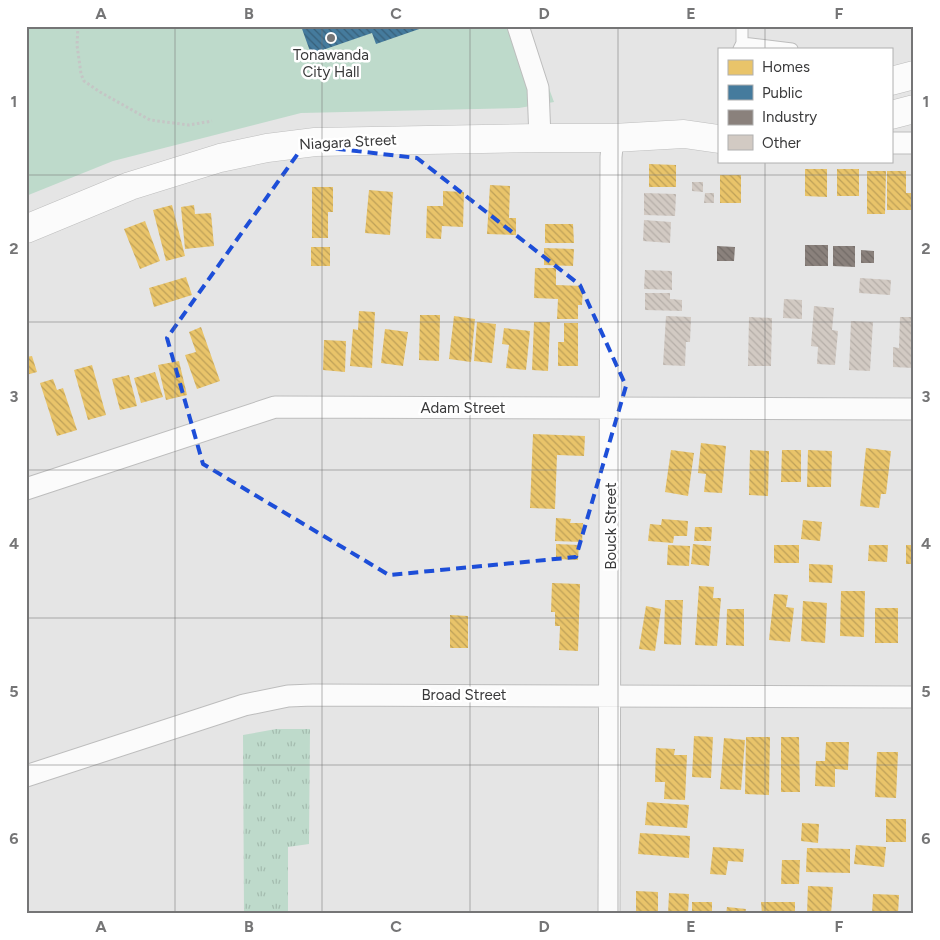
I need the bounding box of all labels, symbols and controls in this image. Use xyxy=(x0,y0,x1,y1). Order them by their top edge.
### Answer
text: A xyxy=(95,4,107,23)
text: B xyxy=(244,4,254,23)
text: C xyxy=(390,4,402,23)
text: D xyxy=(538,4,550,23)
text: E xyxy=(686,4,696,23)
text: F xyxy=(835,4,844,23)
marker: Tonawanda City Hall xyxy=(325,32,337,44)
place label: Tonawanda City Hall xyxy=(293,46,369,81)
legend xyxy=(718,48,892,162)
text: Homes xyxy=(762,58,810,76)
text: Public xyxy=(762,84,803,102)
text: 1 xyxy=(11,92,17,111)
text: 1 xyxy=(923,92,929,111)
text: Industry xyxy=(762,108,817,126)
street label: Niagara Street xyxy=(299,130,398,154)
text: Other xyxy=(762,134,801,152)
text: 2 xyxy=(9,239,19,258)
text: 2 xyxy=(921,239,931,258)
text: 3 xyxy=(10,387,19,406)
text: 3 xyxy=(922,387,931,406)
street label: Adam Street xyxy=(421,399,506,417)
street label: Bouck Street xyxy=(602,482,620,570)
text: 4 xyxy=(9,534,19,553)
text: 4 xyxy=(921,534,931,553)
text: 5 xyxy=(9,682,19,701)
text: 5 xyxy=(921,682,931,701)
street label: Broad Street xyxy=(421,686,507,704)
text: 6 xyxy=(9,829,19,848)
text: 6 xyxy=(921,829,931,848)
text: A xyxy=(95,917,107,936)
text: B xyxy=(244,917,254,936)
text: C xyxy=(390,917,402,936)
text: D xyxy=(538,917,550,936)
text: E xyxy=(686,917,696,936)
text: F xyxy=(835,917,844,936)

